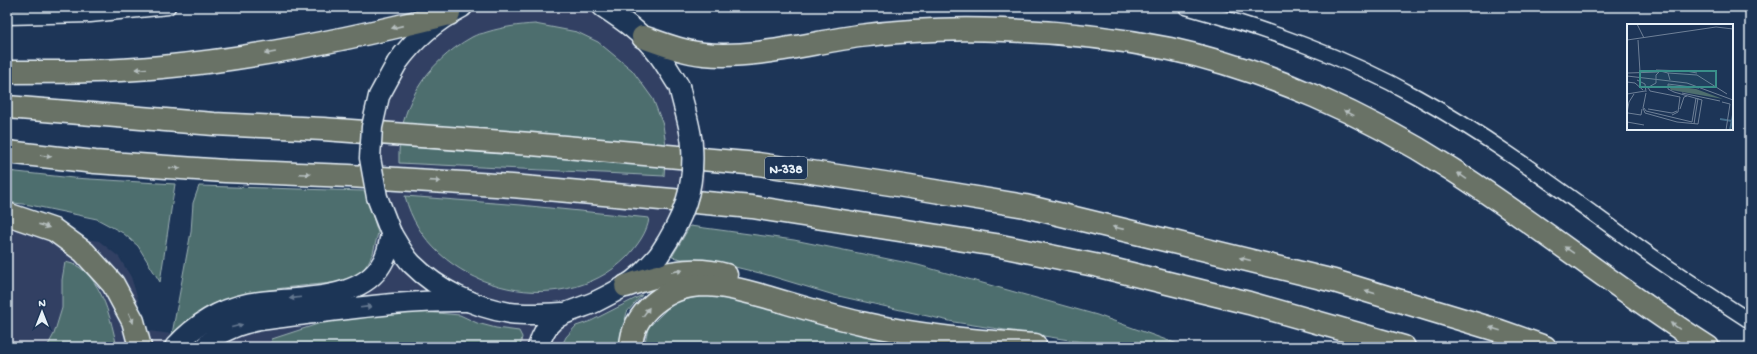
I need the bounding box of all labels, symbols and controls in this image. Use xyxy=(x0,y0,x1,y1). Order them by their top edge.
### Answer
one-way arrow xyxy=(391,24,403,30)
inset map xyxy=(1627,24,1733,130)
one-way arrow xyxy=(264,50,276,56)
one-way arrow xyxy=(135,65,147,72)
one-way arrow xyxy=(1343,110,1355,116)
one-way arrow xyxy=(40,153,52,160)
road number: N-338 xyxy=(765,157,807,179)
one-way arrow xyxy=(169,164,181,171)
one-way arrow xyxy=(299,171,312,177)
one-way arrow xyxy=(1457,172,1467,180)
one-way arrow xyxy=(429,178,441,185)
one-way arrow xyxy=(38,224,50,230)
one-way arrow xyxy=(1112,225,1124,231)
one-way arrow xyxy=(1564,246,1574,254)
one-way arrow xyxy=(1238,256,1250,262)
one-way arrow xyxy=(671,268,683,274)
one-way arrow xyxy=(1364,289,1376,295)
north arrow xyxy=(22,292,62,332)
one-way arrow xyxy=(289,295,302,301)
text: N xyxy=(38,298,46,310)
one-way arrow xyxy=(360,304,372,310)
one-way arrow xyxy=(642,307,650,317)
one-way arrow xyxy=(128,313,134,324)
one-way arrow xyxy=(1670,322,1680,330)
one-way arrow xyxy=(231,323,244,329)
one-way arrow xyxy=(1489,326,1501,332)

